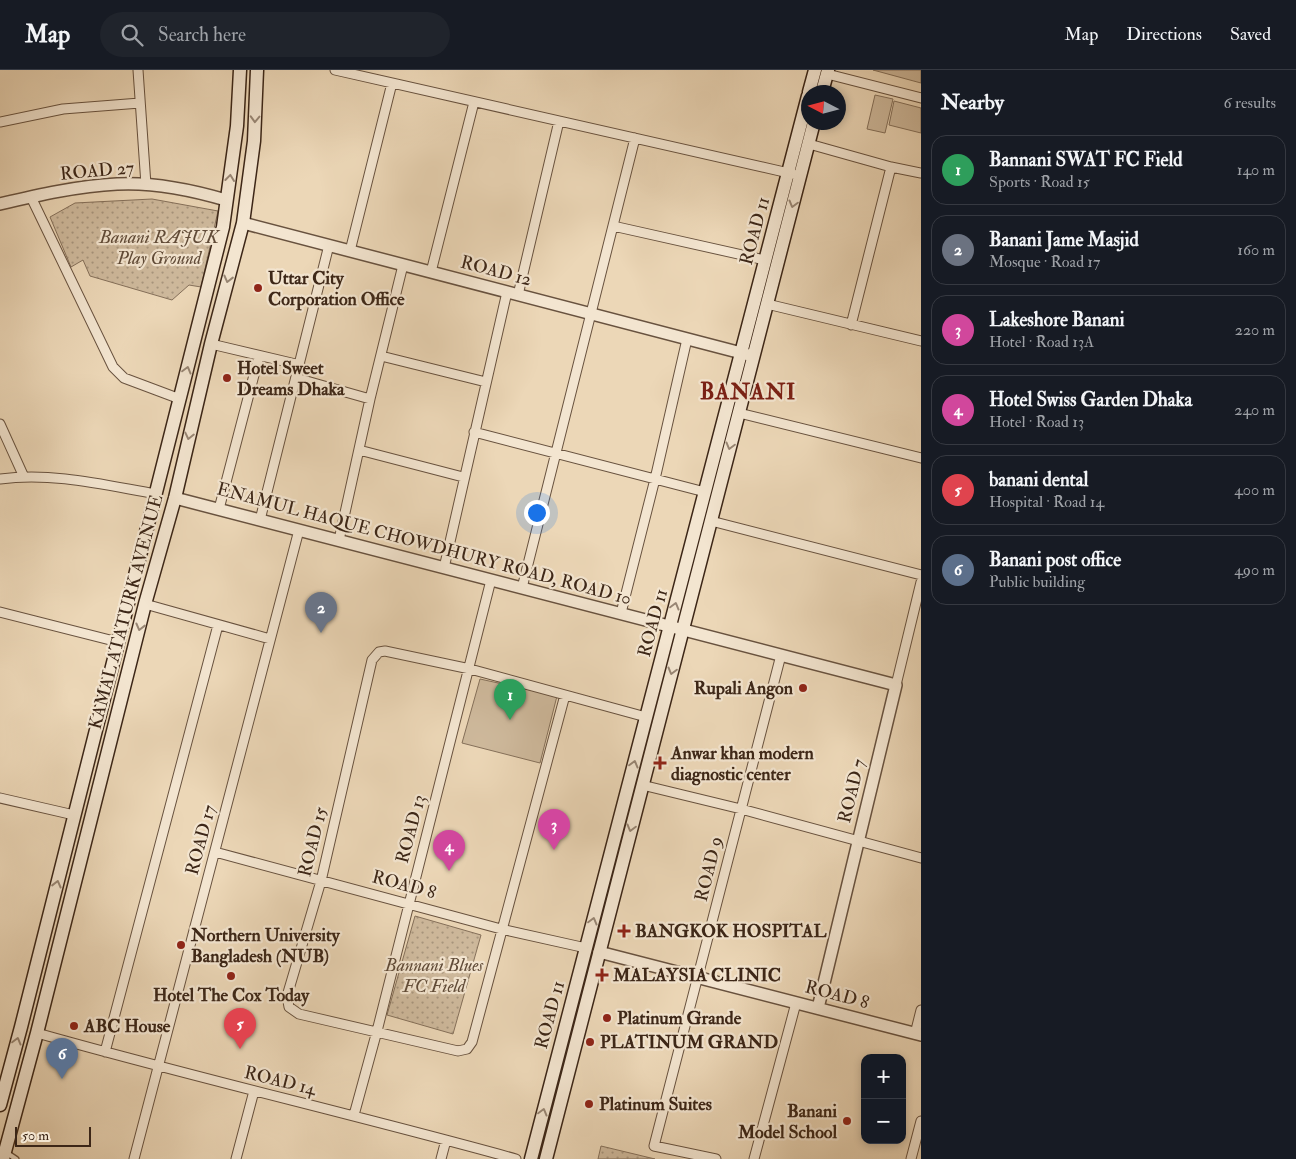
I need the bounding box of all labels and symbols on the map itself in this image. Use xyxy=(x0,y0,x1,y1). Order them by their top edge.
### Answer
north arrow xyxy=(801,85,846,130)
one-way arrow xyxy=(250,115,260,123)
street label: ROAD 27 xyxy=(59,156,135,186)
one-way arrow xyxy=(224,173,235,181)
street label: ROAD 11 xyxy=(735,194,775,268)
one-way arrow xyxy=(788,199,799,208)
park label: Banani RAJUK Play Ground xyxy=(98,226,221,270)
street label: ROAD 12 xyxy=(458,251,534,291)
place label: Uttar City Corporation Office xyxy=(268,267,405,311)
one-way arrow xyxy=(224,274,234,282)
marker: Uttar City Corporation Office xyxy=(252,282,264,294)
place label: Hotel Sweet Dreams Dhaka xyxy=(237,357,345,401)
one-way arrow xyxy=(182,367,192,375)
marker: Hotel Sweet Dreams Dhaka xyxy=(221,372,233,384)
district label: BANANI xyxy=(700,378,796,406)
one-way arrow xyxy=(184,432,195,441)
one-way arrow xyxy=(726,441,736,449)
street label: ENAMUL HAQUE CHOWDHURY ROAD, ROAD 10 xyxy=(214,477,634,611)
street label: KAMAL ATATURK AVENUE xyxy=(84,492,168,732)
your location xyxy=(524,500,550,526)
street label: ROAD 11 xyxy=(633,586,673,660)
pin: 2 xyxy=(305,592,337,633)
one-way arrow xyxy=(669,602,680,611)
one-way arrow xyxy=(135,623,145,631)
one-way arrow xyxy=(667,666,678,675)
place label: Rupali Angon xyxy=(694,677,794,700)
pin: 1 xyxy=(494,679,526,720)
marker: Rupali Angon xyxy=(797,682,809,694)
place label: Anwar khan modern diagnostic center xyxy=(670,742,815,786)
marker: Anwar khan modern diagnostic center xyxy=(653,756,667,770)
street label: ROAD 7 xyxy=(833,757,871,825)
one-way arrow xyxy=(628,759,639,768)
street label: ROAD 13 xyxy=(391,792,431,866)
street label: ROAD 17 xyxy=(181,802,221,878)
street label: ROAD 15 xyxy=(293,805,333,879)
pin: 3 xyxy=(538,809,570,850)
one-way arrow xyxy=(627,823,637,831)
pin: 4 xyxy=(433,830,465,871)
street label: ROAD 9 xyxy=(690,834,728,904)
street label: ROAD 8 xyxy=(369,865,439,905)
one-way arrow xyxy=(51,879,62,888)
one-way arrow xyxy=(587,916,598,925)
place label: BANGKOK HOSPITAL xyxy=(635,920,827,943)
place label: Northern University Bangladesh (NUB) xyxy=(190,924,341,968)
marker: BANGKOK HOSPITAL xyxy=(617,924,631,938)
marker: Northern University Bangladesh (NUB) xyxy=(175,939,187,951)
park label: Bannani Blues FC Field xyxy=(384,954,484,998)
place label: MALAYSIA CLINIC xyxy=(612,964,781,987)
marker: MALAYSIA CLINIC xyxy=(595,968,609,982)
marker: Hotel The Cox Today xyxy=(225,970,237,982)
street label: ROAD 8 xyxy=(802,975,872,1015)
street label: ROAD 11 xyxy=(530,978,570,1052)
place label: Hotel The Cox Today xyxy=(153,984,310,1007)
place label: Platinum Grande xyxy=(617,1007,742,1030)
pin: 5 xyxy=(224,1008,256,1049)
marker: Platinum Grande xyxy=(601,1012,613,1024)
place label: ABC House xyxy=(83,1015,171,1038)
marker: ABC House xyxy=(68,1020,80,1032)
place label: PLATINUM GRAND xyxy=(600,1031,778,1054)
marker: PLATINUM GRAND xyxy=(584,1036,596,1048)
one-way arrow xyxy=(12,1038,22,1046)
pin: 6 xyxy=(46,1038,78,1079)
street label: ROAD 14 xyxy=(242,1061,319,1101)
place label: Platinum Suites xyxy=(599,1093,712,1116)
marker: Platinum Suites xyxy=(583,1098,595,1110)
place label: Banani Model School xyxy=(737,1100,837,1144)
one-way arrow xyxy=(537,1107,548,1116)
marker: Banani Model School xyxy=(841,1115,853,1127)
scale bar xyxy=(15,1124,91,1147)

